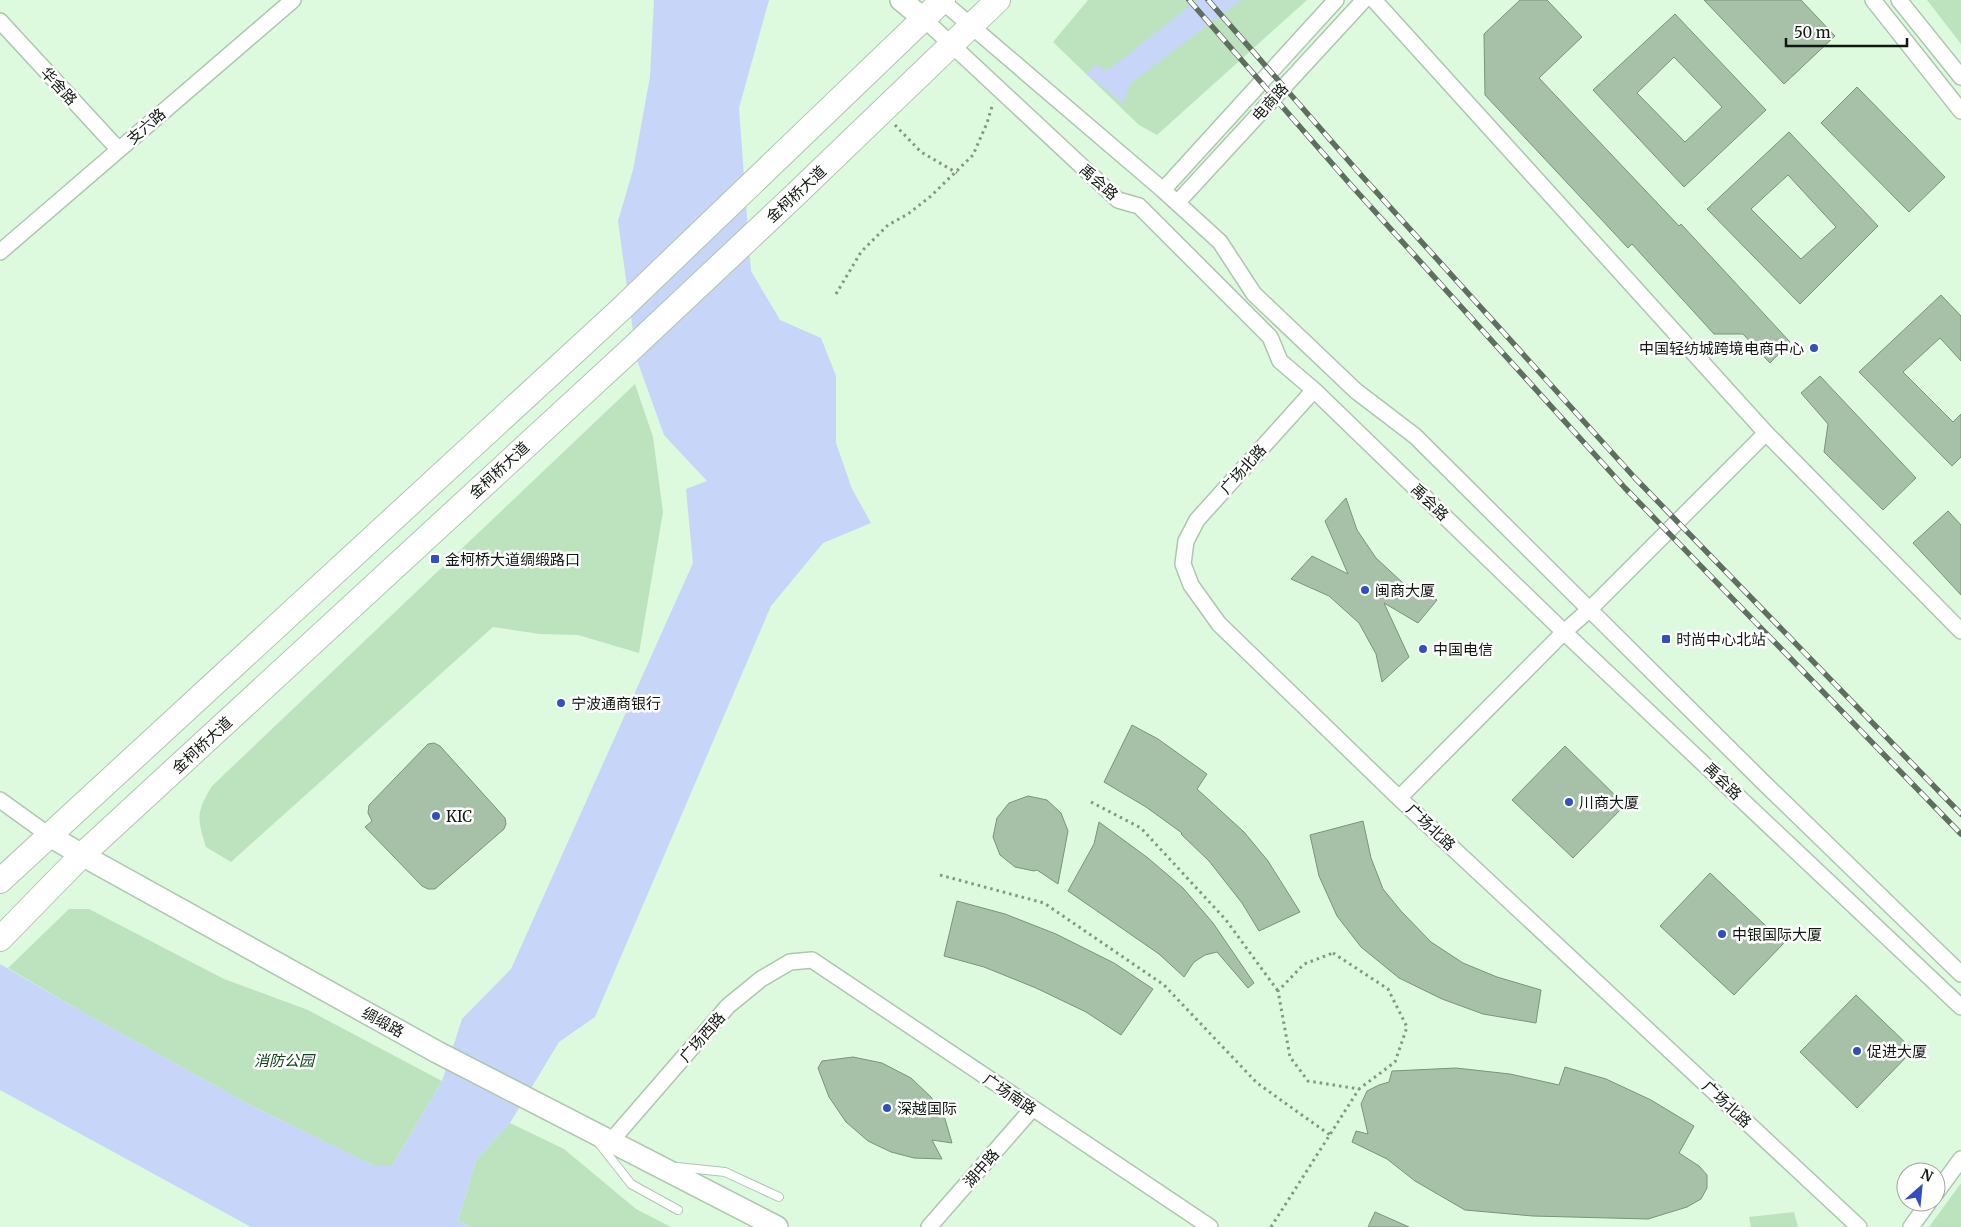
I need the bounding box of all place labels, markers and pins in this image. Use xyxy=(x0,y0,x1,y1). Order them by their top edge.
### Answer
place label: 中国轻纺城跨境电商中心 xyxy=(1639,339,1804,358)
marker: 中国轻纺城跨境电商中心 xyxy=(1808,342,1820,354)
place label: 金柯桥大道绸缎路口 xyxy=(445,550,580,569)
marker: 金柯桥大道绸缎路口 xyxy=(429,553,441,565)
place label: 闽商大厦 xyxy=(1375,581,1435,600)
marker: 闽商大厦 xyxy=(1359,584,1371,596)
place label: 时尚中心北站 xyxy=(1676,630,1766,649)
marker: 时尚中心北站 xyxy=(1660,633,1672,645)
place label: 中国电信 xyxy=(1433,640,1493,659)
marker: 中国电信 xyxy=(1417,643,1429,655)
place label: 宁波通商银行 xyxy=(571,694,661,713)
marker: 宁波通商银行 xyxy=(555,697,567,709)
place label: 川商大厦 xyxy=(1579,793,1639,812)
marker: 川商大厦 xyxy=(1563,796,1575,808)
place label: KIC xyxy=(446,807,472,826)
marker: KIC xyxy=(430,810,442,822)
place label: 中银国际大厦 xyxy=(1732,925,1822,944)
marker: 中银国际大厦 xyxy=(1716,928,1728,940)
place label: 促进大厦 xyxy=(1867,1042,1927,1061)
marker: 促进大厦 xyxy=(1851,1045,1863,1057)
place label: 深越国际 xyxy=(897,1099,957,1118)
marker: 深越国际 xyxy=(881,1102,893,1114)

